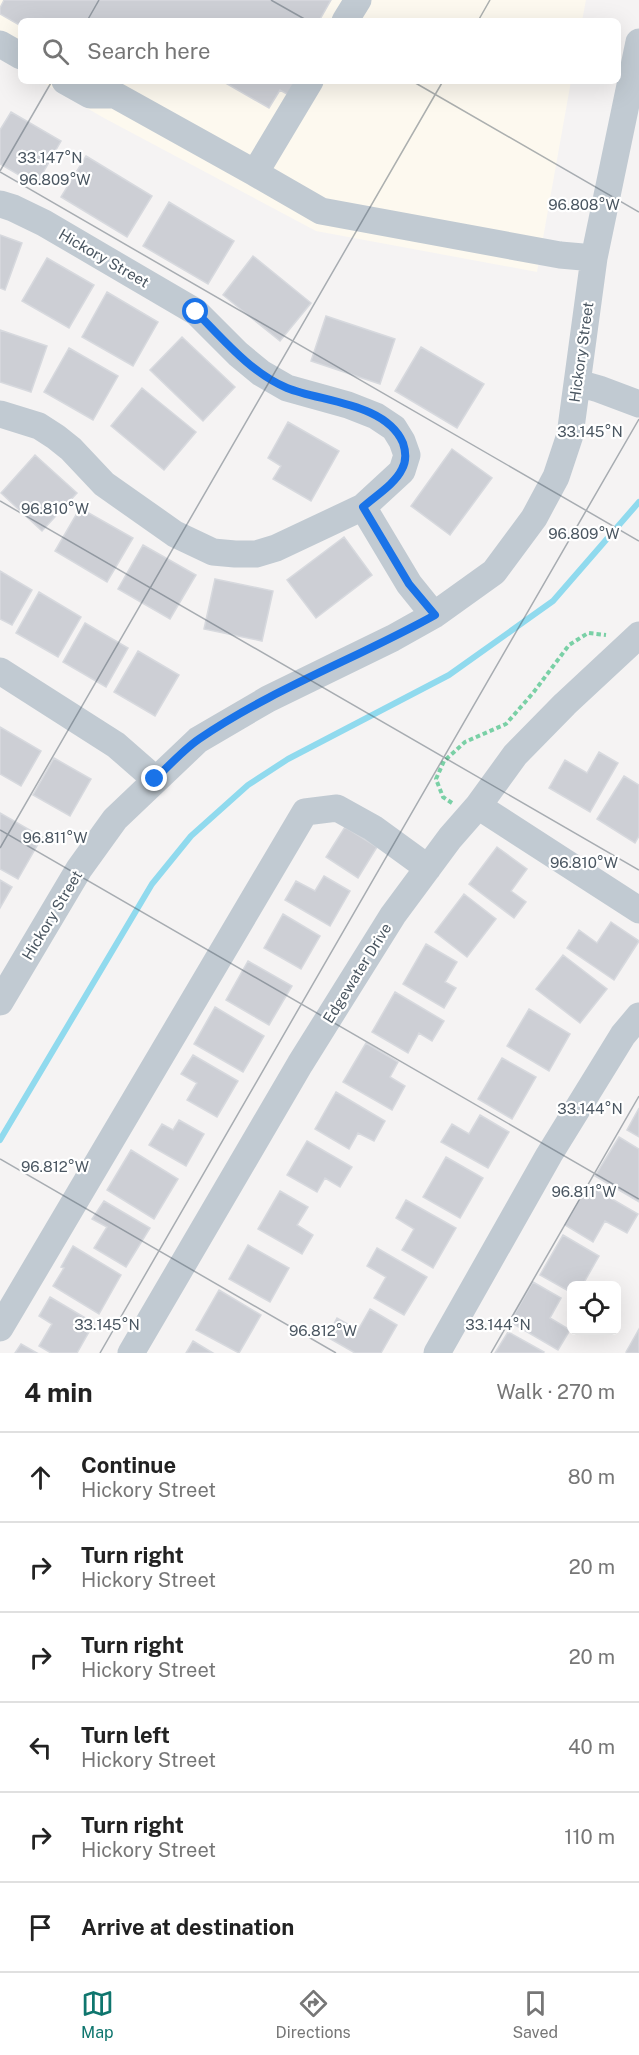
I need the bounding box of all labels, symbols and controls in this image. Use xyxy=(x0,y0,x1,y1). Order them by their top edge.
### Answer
search box xyxy=(18,18,621,84)
icon: search xyxy=(39,35,72,68)
text: Search here xyxy=(87,38,211,64)
text: 33.147°N xyxy=(18,149,82,166)
text: 96.809°W xyxy=(19,171,91,188)
text: 96.808°W xyxy=(548,196,620,213)
street label: Hickory Street xyxy=(56,225,152,291)
route start xyxy=(182,298,208,324)
street label: Hickory Street xyxy=(566,300,596,403)
text: 33.145°N xyxy=(557,423,623,440)
text: 96.810°W xyxy=(21,500,89,517)
text: 96.809°W xyxy=(548,525,620,542)
route end xyxy=(141,765,167,791)
text: 96.811°W xyxy=(22,829,88,846)
text: 96.810°W xyxy=(550,854,618,871)
street label: Hickory Street xyxy=(19,867,85,963)
street label: Edgewater Drive xyxy=(319,920,395,1026)
text: 33.144°N xyxy=(557,1100,623,1117)
text: 96.812°W xyxy=(21,1158,89,1175)
text: 96.811°W xyxy=(551,1183,617,1200)
map controls xyxy=(567,1281,621,1335)
button: locate xyxy=(567,1281,621,1335)
text: 33.145°N xyxy=(74,1316,140,1333)
text: 33.144°N xyxy=(465,1316,531,1333)
text: 96.812°W xyxy=(289,1322,357,1339)
text: 4 min xyxy=(24,1377,93,1408)
text: Walk · 270 m xyxy=(496,1380,615,1404)
text: Continue xyxy=(81,1452,176,1478)
icon: ahead xyxy=(24,1461,57,1494)
text: 80 m xyxy=(568,1465,615,1489)
text: Hickory Street xyxy=(81,1478,216,1502)
text: Turn right xyxy=(81,1542,184,1568)
icon: right xyxy=(24,1551,57,1584)
text: 20 m xyxy=(569,1555,615,1579)
text: Hickory Street xyxy=(81,1568,216,1592)
text: Turn right xyxy=(81,1632,184,1658)
icon: right xyxy=(24,1641,57,1674)
text: 20 m xyxy=(569,1645,615,1669)
text: Hickory Street xyxy=(81,1658,216,1682)
text: Turn left xyxy=(81,1722,170,1748)
icon: left xyxy=(24,1731,57,1764)
text: 40 m xyxy=(568,1735,615,1759)
text: Hickory Street xyxy=(81,1748,216,1772)
text: Turn right xyxy=(81,1812,184,1838)
icon: right xyxy=(24,1821,57,1854)
text: 110 m xyxy=(564,1825,615,1849)
text: Hickory Street xyxy=(81,1838,216,1862)
icon: arrive xyxy=(24,1911,57,1944)
text: Arrive at destination xyxy=(81,1914,294,1940)
tab: Map xyxy=(81,1987,114,2042)
tab: Directions xyxy=(276,1987,351,2042)
tab: Saved xyxy=(512,1987,558,2042)

